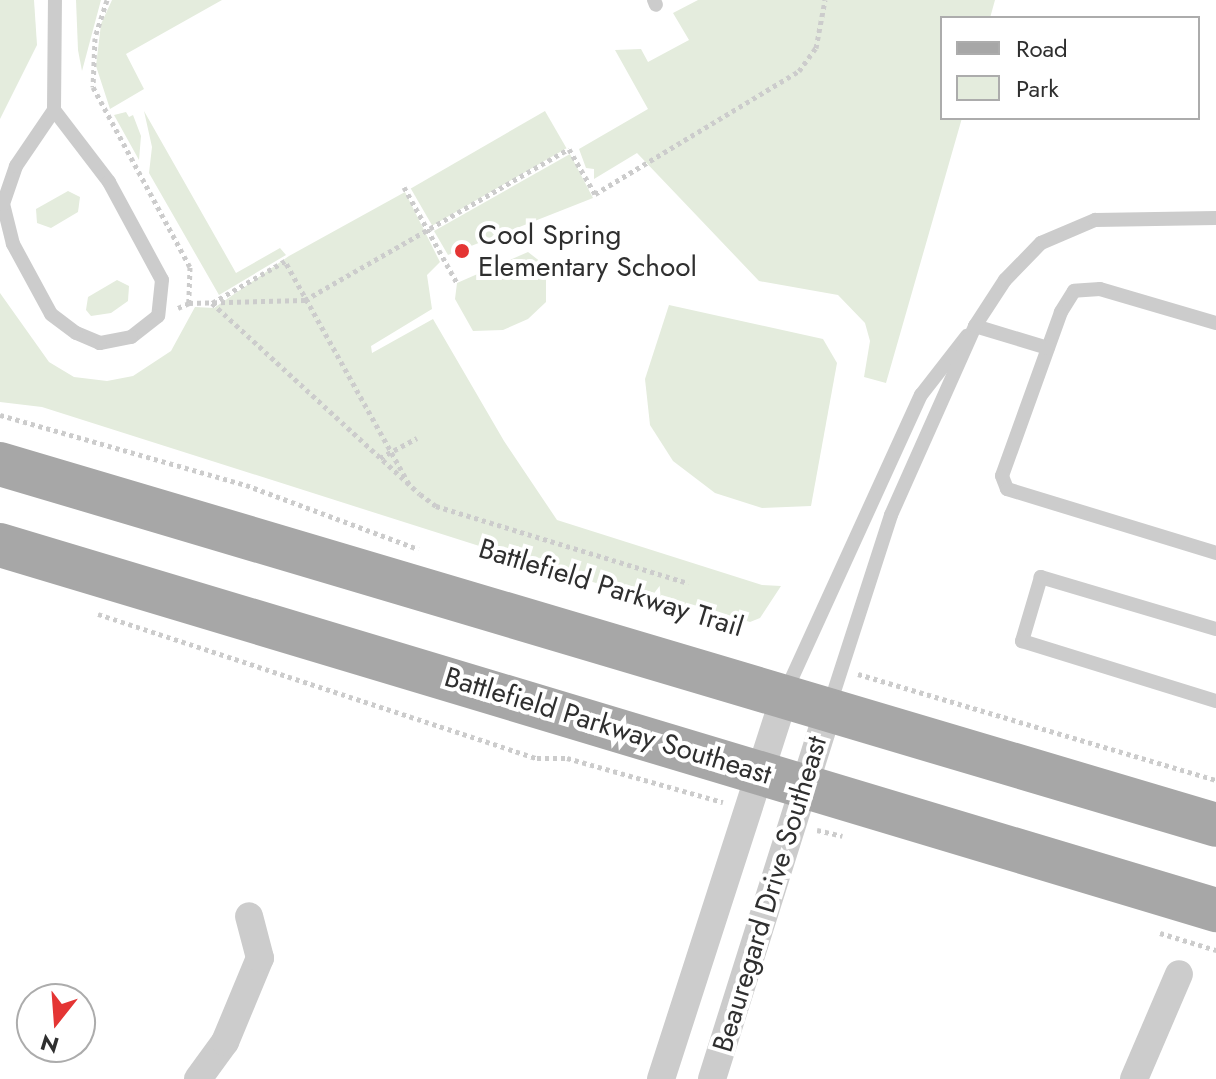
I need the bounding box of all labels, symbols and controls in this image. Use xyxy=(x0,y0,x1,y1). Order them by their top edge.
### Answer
legend xyxy=(940,16,1200,120)
text: Road xyxy=(1016,31,1068,66)
text: Park xyxy=(1016,71,1059,106)
place label: Cool Spring Elementary School xyxy=(478,218,697,284)
marker: Cool Spring Elementary School xyxy=(453,242,471,260)
street label: Battlefield Parkway Trail xyxy=(475,532,747,644)
street label: Battlefield Parkway Southeast xyxy=(441,660,775,792)
street label: Beauregard Drive Southeast xyxy=(706,732,834,1056)
north arrow xyxy=(16,983,96,1063)
text: N xyxy=(37,1026,63,1062)

